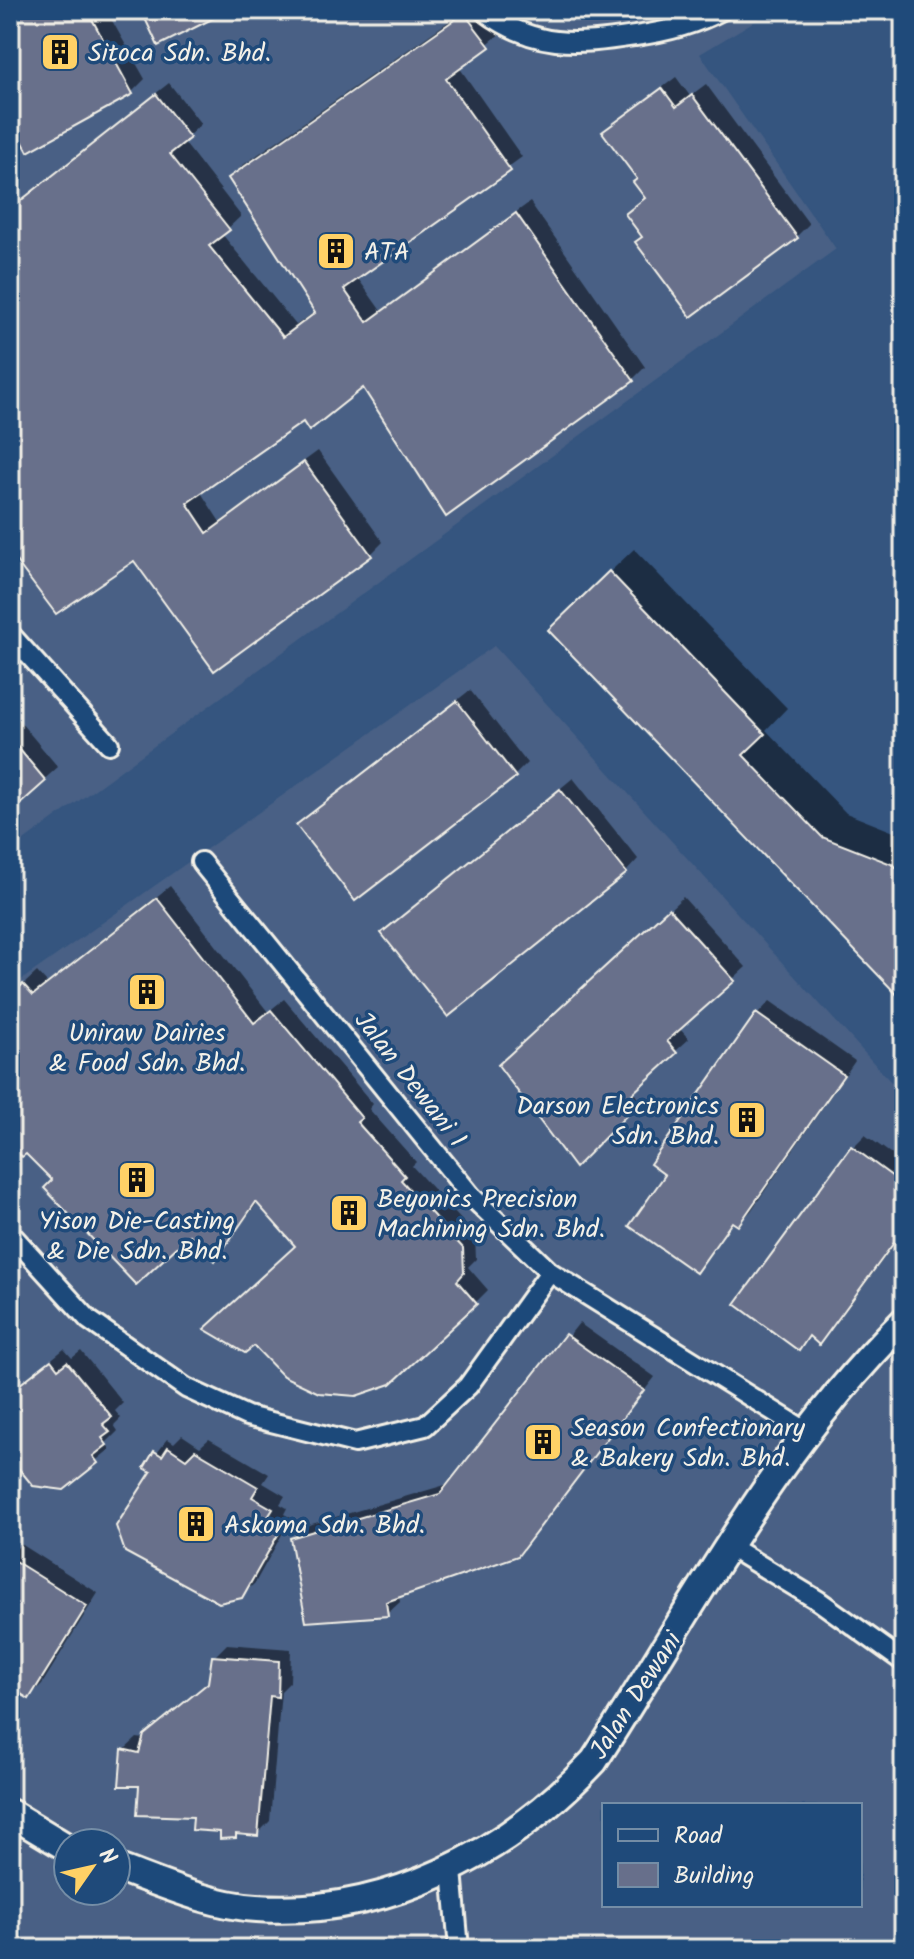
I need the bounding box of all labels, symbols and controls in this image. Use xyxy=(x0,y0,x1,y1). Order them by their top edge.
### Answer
building icon: Sitoca Sdn. Bhd. xyxy=(39,31,81,73)
place label: Sitoca Sdn. Bhd. xyxy=(88,33,271,75)
building icon: ATA xyxy=(315,230,357,272)
place label: ATA xyxy=(364,232,410,274)
building icon: Uniraw Dairies & Food Sdn. Bhd. xyxy=(126,971,168,1013)
street label: Jalan Dewani 1 xyxy=(342,1003,476,1158)
place label: Uniraw Dairies & Food Sdn. Bhd. xyxy=(49,1013,245,1085)
place label: Darson Electronics Sdn. Bhd. xyxy=(516,1086,719,1158)
building icon: Darson Electronics Sdn. Bhd. xyxy=(726,1099,768,1141)
building icon: Yison Die-Casting & Die Sdn. Bhd. xyxy=(116,1159,158,1201)
place label: Beyonics Precision Machining Sdn. Bhd. xyxy=(377,1179,605,1251)
building icon: Beyonics Precision Machining Sdn. Bhd. xyxy=(328,1192,370,1234)
place label: Yison Die-Casting & Die Sdn. Bhd. xyxy=(39,1201,235,1273)
place label: Season Confectionary & Bakery Sdn. Bhd. xyxy=(571,1408,806,1480)
building icon: Season Confectionary & Bakery Sdn. Bhd. xyxy=(522,1421,564,1463)
building icon: Askoma Sdn. Bhd. xyxy=(175,1503,217,1545)
place label: Askoma Sdn. Bhd. xyxy=(224,1505,425,1547)
street label: Jalan Dewani xyxy=(579,1622,695,1769)
legend xyxy=(602,1803,862,1907)
text: Road xyxy=(674,1817,723,1856)
north arrow xyxy=(52,1827,132,1907)
text: N xyxy=(88,1842,125,1873)
text: Building xyxy=(674,1857,754,1896)

